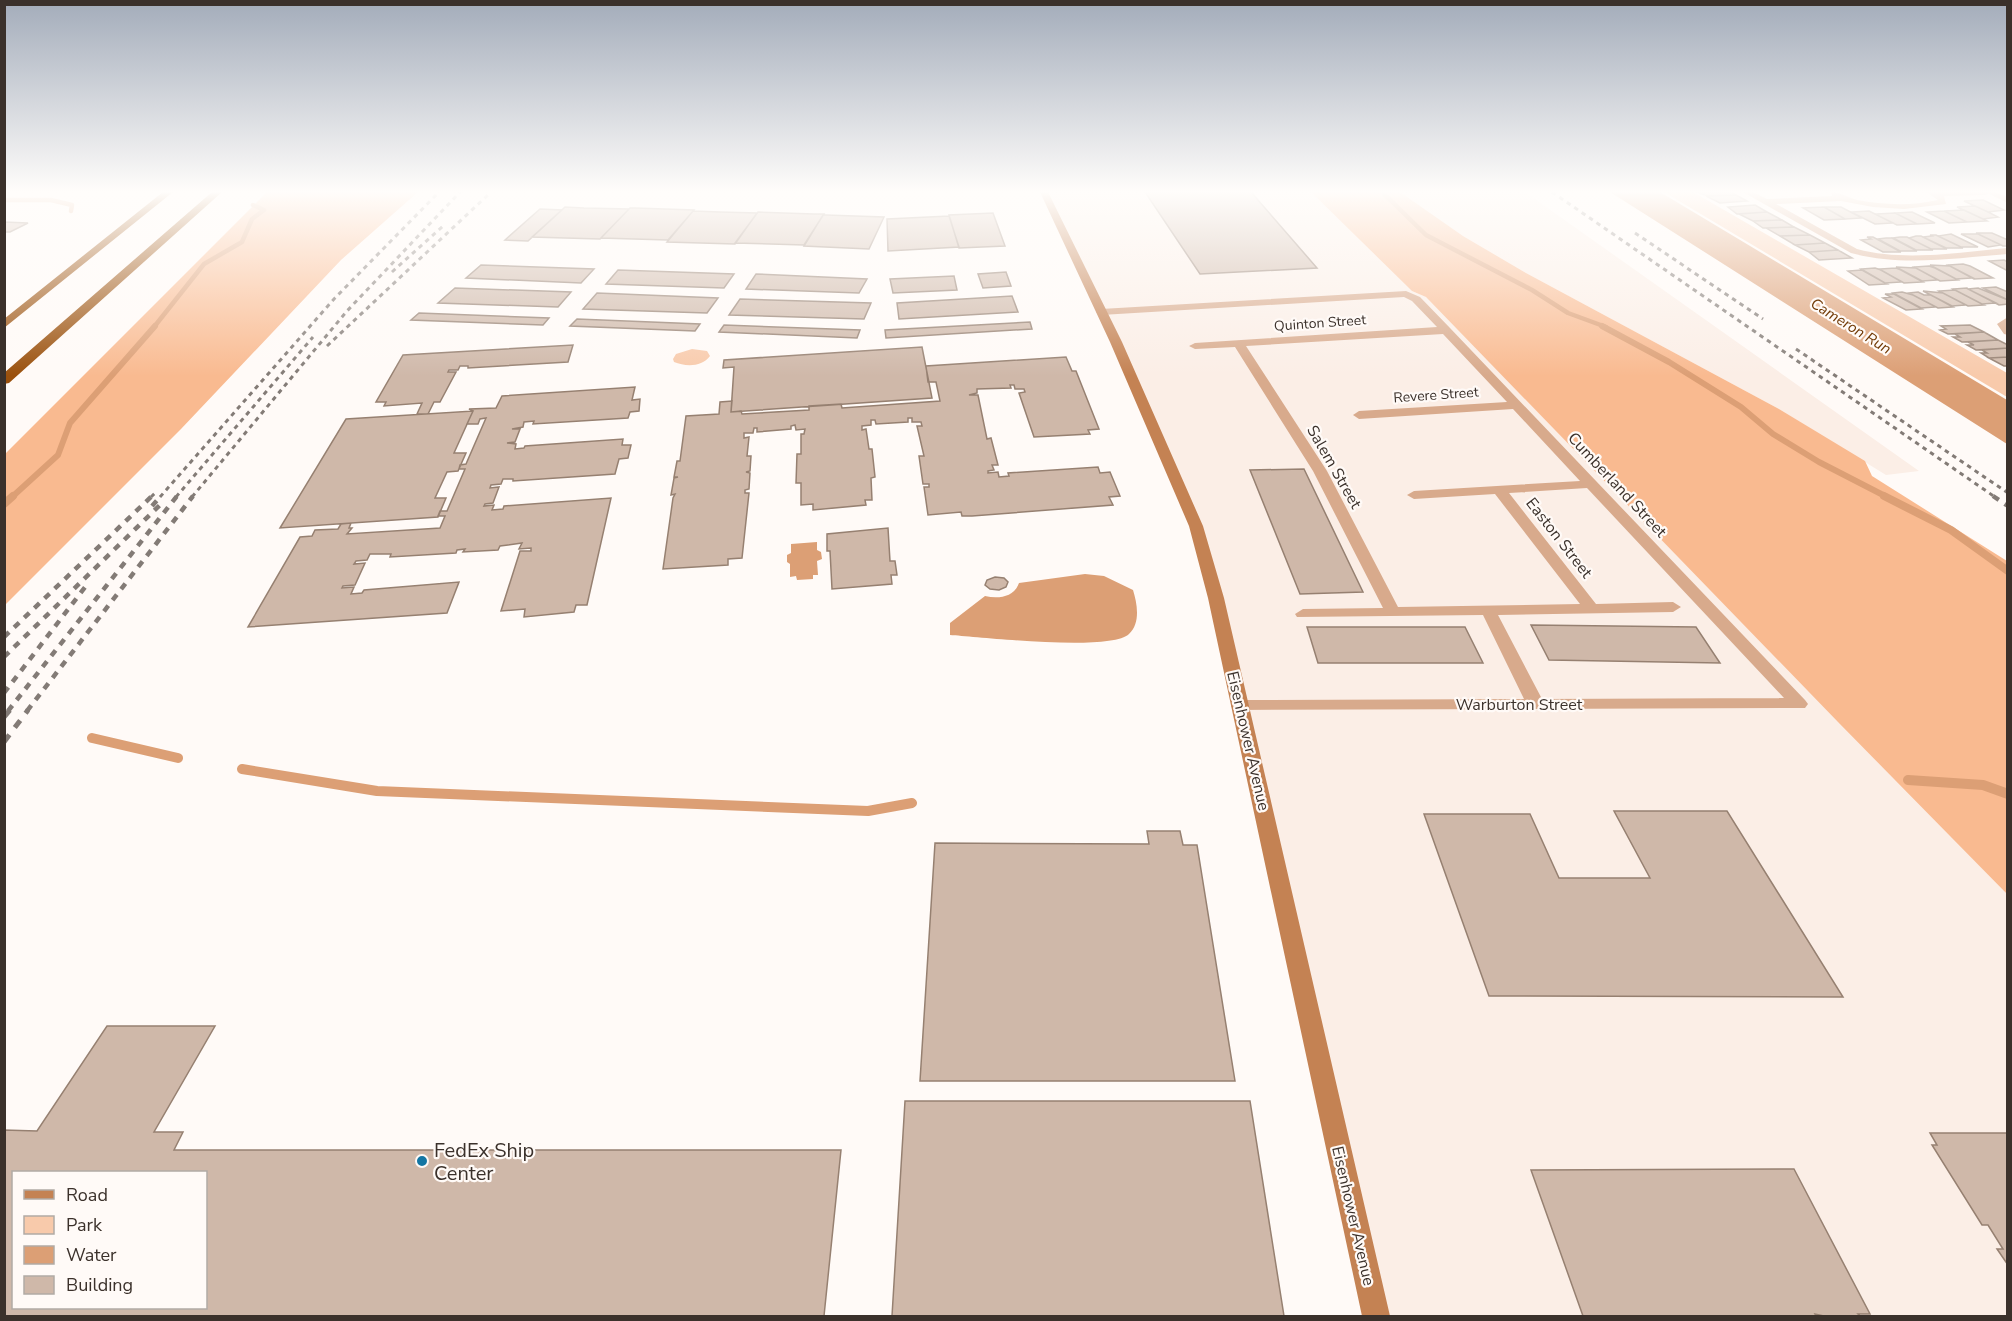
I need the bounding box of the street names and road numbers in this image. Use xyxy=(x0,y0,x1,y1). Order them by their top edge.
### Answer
street label: Quinton Street xyxy=(1273,310,1367,336)
street label: Revere Street xyxy=(1393,383,1479,407)
street label: Salem Street xyxy=(1301,421,1367,513)
street label: Cumberland Street xyxy=(1562,428,1672,543)
street label: Easton Street xyxy=(1521,493,1598,583)
street label: Eisenhower Avenue xyxy=(1221,669,1275,813)
street label: Warburton Street xyxy=(1456,694,1583,716)
street label: Eisenhower Avenue xyxy=(1326,1144,1380,1288)

